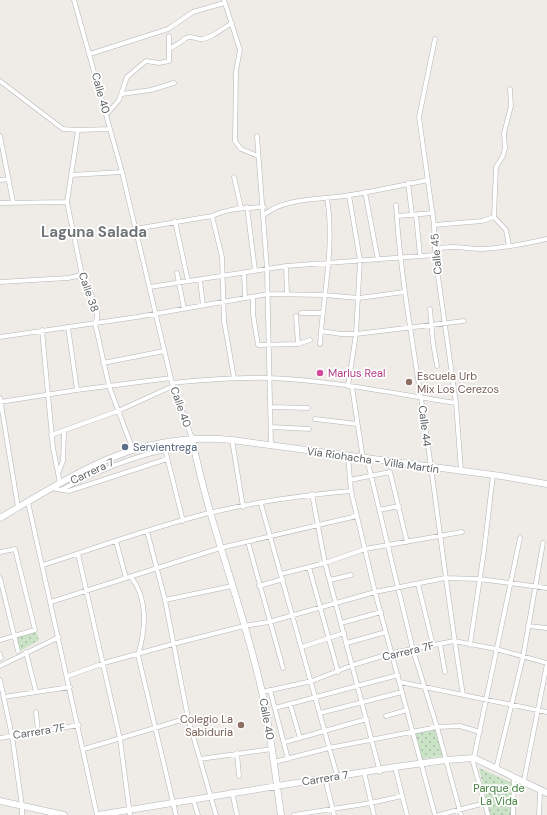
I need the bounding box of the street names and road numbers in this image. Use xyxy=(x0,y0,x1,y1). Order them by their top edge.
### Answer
street label: Calle 40 xyxy=(89,71,113,115)
street label: Calle 45 xyxy=(427,233,445,275)
street label: Calle 38 xyxy=(76,270,102,314)
street label: Calle 40 xyxy=(168,385,194,429)
street label: Calle 44 xyxy=(416,405,435,448)
street label: Vía Riohacha - Villa Martín xyxy=(306,444,440,476)
street label: Carrera 7 xyxy=(68,455,116,487)
street label: Carrera 7F xyxy=(381,638,435,664)
street label: Calle 40 xyxy=(256,697,278,741)
street label: Carrera 7F xyxy=(12,720,66,742)
street label: Carrera 7 xyxy=(301,767,349,789)

